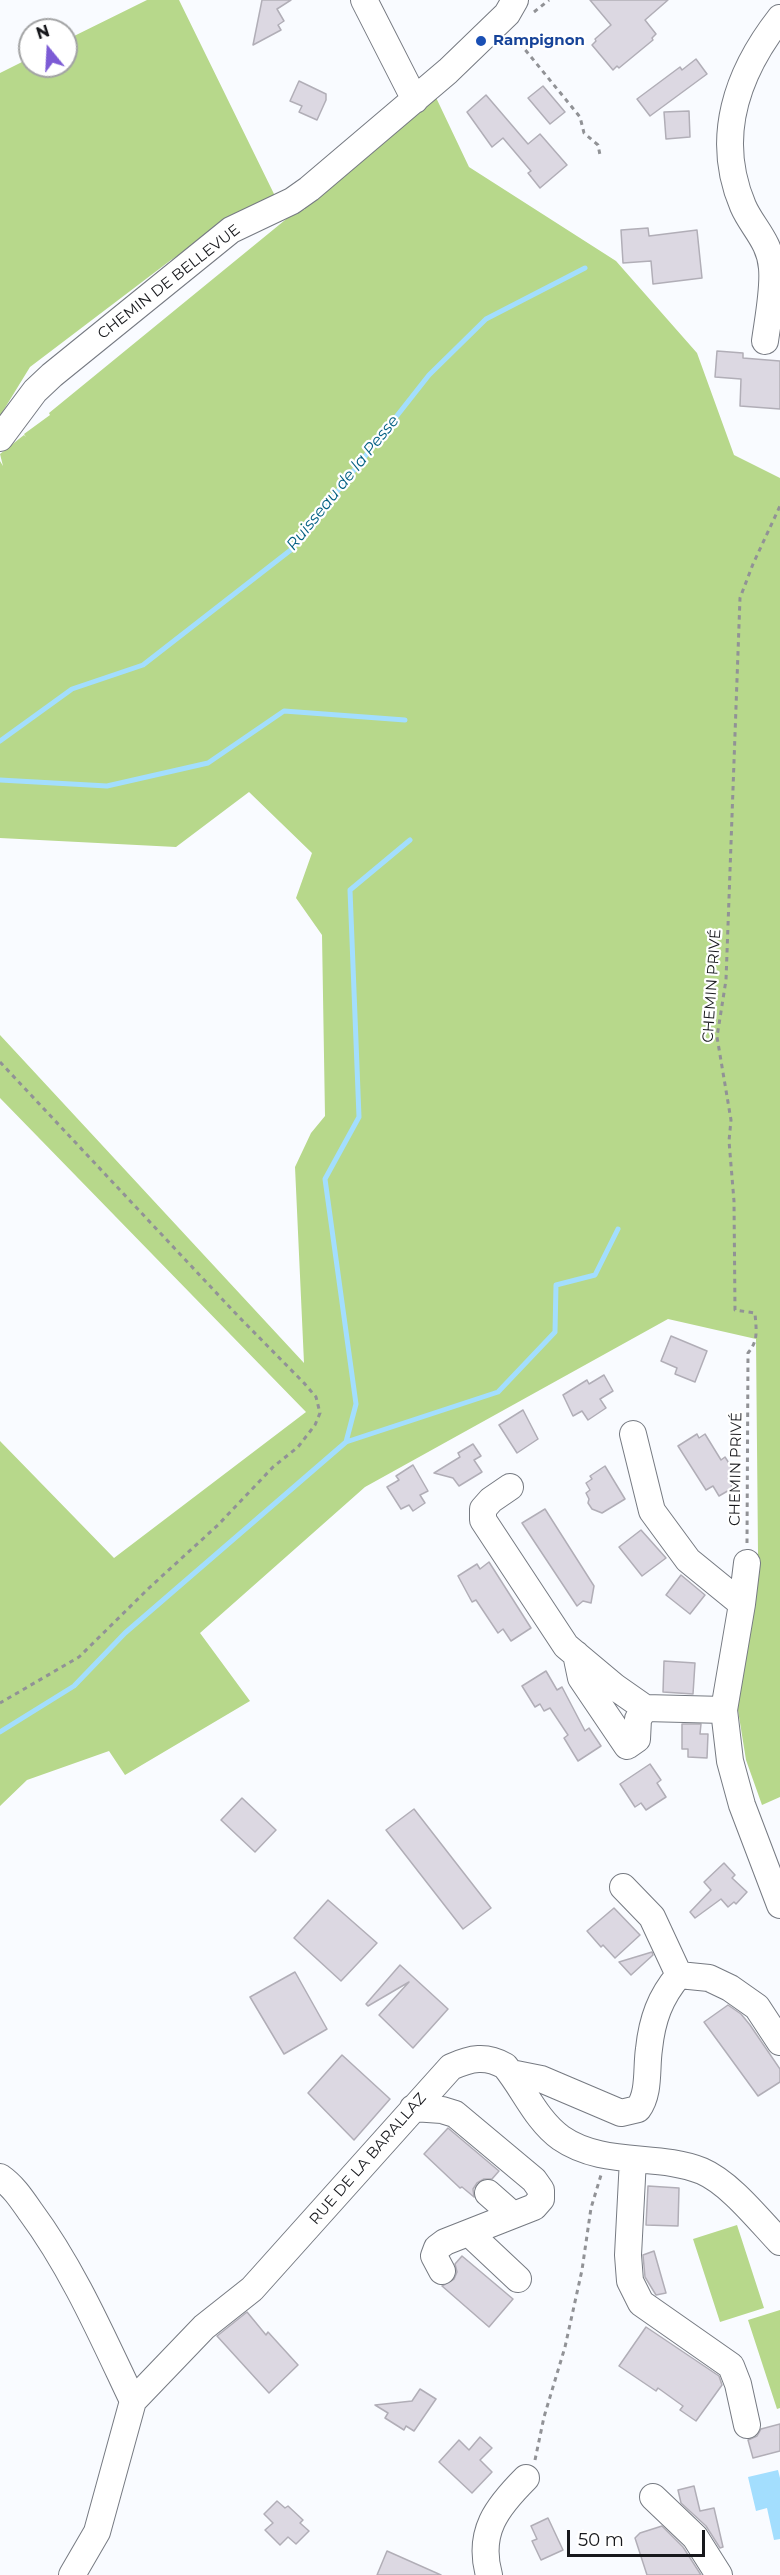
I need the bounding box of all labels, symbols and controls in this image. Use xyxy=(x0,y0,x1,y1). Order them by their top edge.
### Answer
north arrow xyxy=(18,18,78,78)
text: N xyxy=(34,21,52,43)
place label: Rampignon xyxy=(493,32,585,50)
marker: Rampignon xyxy=(474,34,488,48)
street label: CHEMIN DE BELLEVUE xyxy=(94,221,244,343)
water label: Ruisseau de la Pesse xyxy=(283,412,403,554)
street label: CHEMIN PRIVÉ xyxy=(699,929,725,1043)
street label: CHEMIN PRIVÉ xyxy=(726,1412,746,1526)
street label: RUE DE LA BARALLAZ xyxy=(306,2090,430,2228)
scale bar xyxy=(570,2518,708,2556)
text: 50 m xyxy=(578,2529,624,2551)

